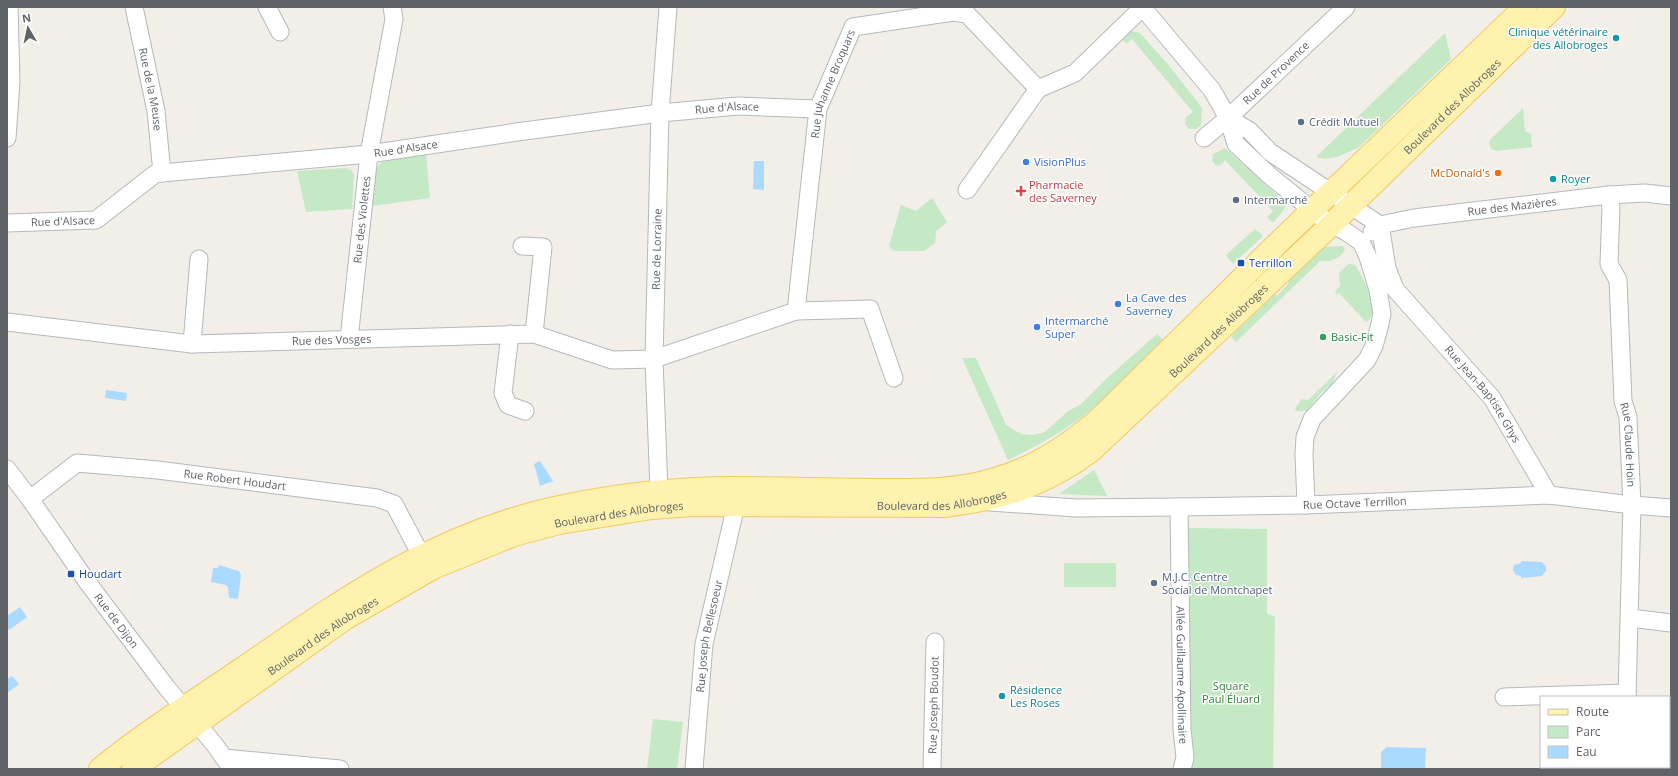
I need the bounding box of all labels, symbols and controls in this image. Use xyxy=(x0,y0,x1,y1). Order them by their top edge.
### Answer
north arrow xyxy=(8,8,48,48)
text: N xyxy=(21,10,32,26)
place label: Clinique vétérinaire des Allobroges xyxy=(1508,24,1608,52)
street label: Rue Juhanne Broquars xyxy=(807,27,858,139)
marker: Clinique vétérinaire des Allobroges xyxy=(1611,33,1621,43)
street label: Rue de Provence xyxy=(1239,38,1312,108)
street label: Rue de la Meuse xyxy=(136,46,166,131)
street label: Boulevard des Allobroges xyxy=(1400,55,1504,157)
street label: Rue d'Alsace xyxy=(694,98,759,117)
place label: Crédit Mutuel xyxy=(1309,114,1379,129)
marker: Crédit Mutuel xyxy=(1296,117,1306,127)
street label: Rue d'Alsace xyxy=(373,136,439,160)
place label: VisionPlus xyxy=(1034,154,1086,169)
marker: VisionPlus xyxy=(1021,157,1031,167)
place label: McDonald's xyxy=(1430,165,1490,180)
marker: McDonald's xyxy=(1493,168,1503,178)
place label: Royer xyxy=(1561,171,1591,186)
marker: Royer xyxy=(1548,174,1558,184)
street label: Rue des Violettes xyxy=(349,175,374,264)
place label: Pharmacie des Saverney xyxy=(1029,177,1097,205)
marker: Pharmacie des Saverney xyxy=(1016,186,1026,196)
place label: Intermarché xyxy=(1244,192,1307,207)
street label: Rue des Mazières xyxy=(1466,193,1557,219)
marker: Intermarché xyxy=(1231,195,1241,205)
street label: Rue de Lorraine xyxy=(648,208,665,290)
street label: Rue d'Alsace xyxy=(31,212,95,229)
place label: Terrillon xyxy=(1249,255,1292,270)
marker: Terrillon xyxy=(1236,258,1246,268)
street label: Boulevard des Allobroges xyxy=(1166,280,1271,381)
place label: La Cave des Saverney xyxy=(1126,290,1186,318)
marker: La Cave des Saverney xyxy=(1113,299,1123,309)
place label: Intermarché Super xyxy=(1045,313,1108,341)
marker: Intermarché Super xyxy=(1032,322,1042,332)
place label: Basic-Fit xyxy=(1331,329,1374,344)
street label: Rue des Vosges xyxy=(292,331,372,348)
marker: Basic-Fit xyxy=(1318,332,1328,342)
street label: Rue Jean-Baptiste Ghys xyxy=(1442,342,1525,445)
street label: Rue Claude Hoin xyxy=(1617,400,1639,487)
street label: Rue Robert Houdart xyxy=(183,465,287,493)
street label: Boulevard des Allobroges xyxy=(877,486,1008,513)
street label: Rue Octave Terrillon xyxy=(1302,493,1407,512)
street label: Boulevard des Allobroges xyxy=(552,498,684,531)
place label: Houdart xyxy=(79,566,122,581)
marker: Houdart xyxy=(66,569,76,579)
place label: M.J.C. Centre Social de Montchapet xyxy=(1162,569,1272,597)
street label: Rue Joseph Bellesoeur xyxy=(692,578,726,693)
marker: M.J.C. Centre Social de Montchapet xyxy=(1149,578,1159,588)
street label: Rue de Dijon xyxy=(91,590,142,651)
street label: Boulevard des Allobroges xyxy=(264,593,381,678)
street label: Allée Guillaume Apollinaire xyxy=(1173,606,1191,745)
street label: Rue Joseph Boudot xyxy=(924,656,942,754)
park label: Square Paul Éluard xyxy=(1202,678,1260,706)
place label: Résidence Les Roses xyxy=(1010,682,1062,710)
marker: Résidence Les Roses xyxy=(997,691,1007,701)
legend xyxy=(1540,696,1670,768)
text: Route xyxy=(1576,703,1609,720)
text: Parc xyxy=(1576,723,1601,740)
text: Eau xyxy=(1576,743,1597,760)

